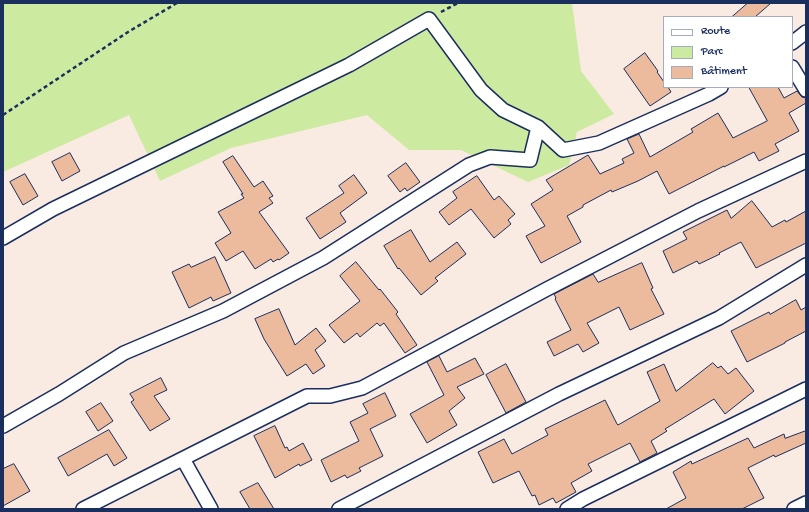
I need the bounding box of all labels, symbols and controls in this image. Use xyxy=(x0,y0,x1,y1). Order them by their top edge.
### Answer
legend xyxy=(663,16,793,88)
text: Route xyxy=(701,25,730,39)
text: Parc xyxy=(701,45,723,59)
text: Bâtiment xyxy=(701,65,747,79)

